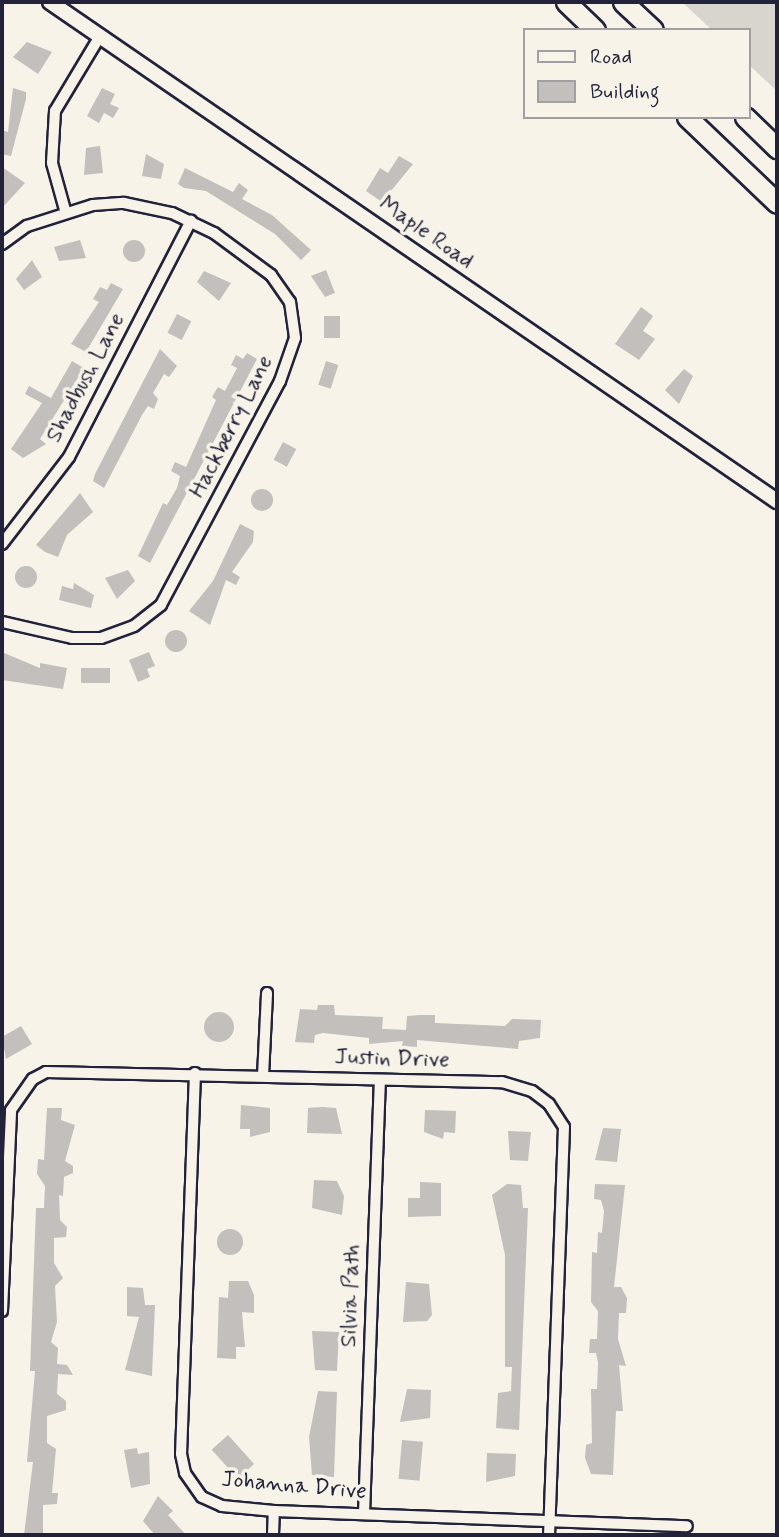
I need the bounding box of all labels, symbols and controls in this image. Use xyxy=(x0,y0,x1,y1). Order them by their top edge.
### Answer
legend xyxy=(524,28,751,119)
text: Road xyxy=(590,43,632,71)
text: Building xyxy=(590,78,660,106)
street label: Maple Road xyxy=(373,190,479,276)
street label: Shadbush Lane xyxy=(40,309,132,447)
street label: Hackberry Lane xyxy=(184,351,280,503)
street label: Justin Drive xyxy=(335,1043,449,1075)
street label: Silvia Path xyxy=(335,1244,367,1348)
street label: Johanna Drive xyxy=(221,1466,367,1506)

